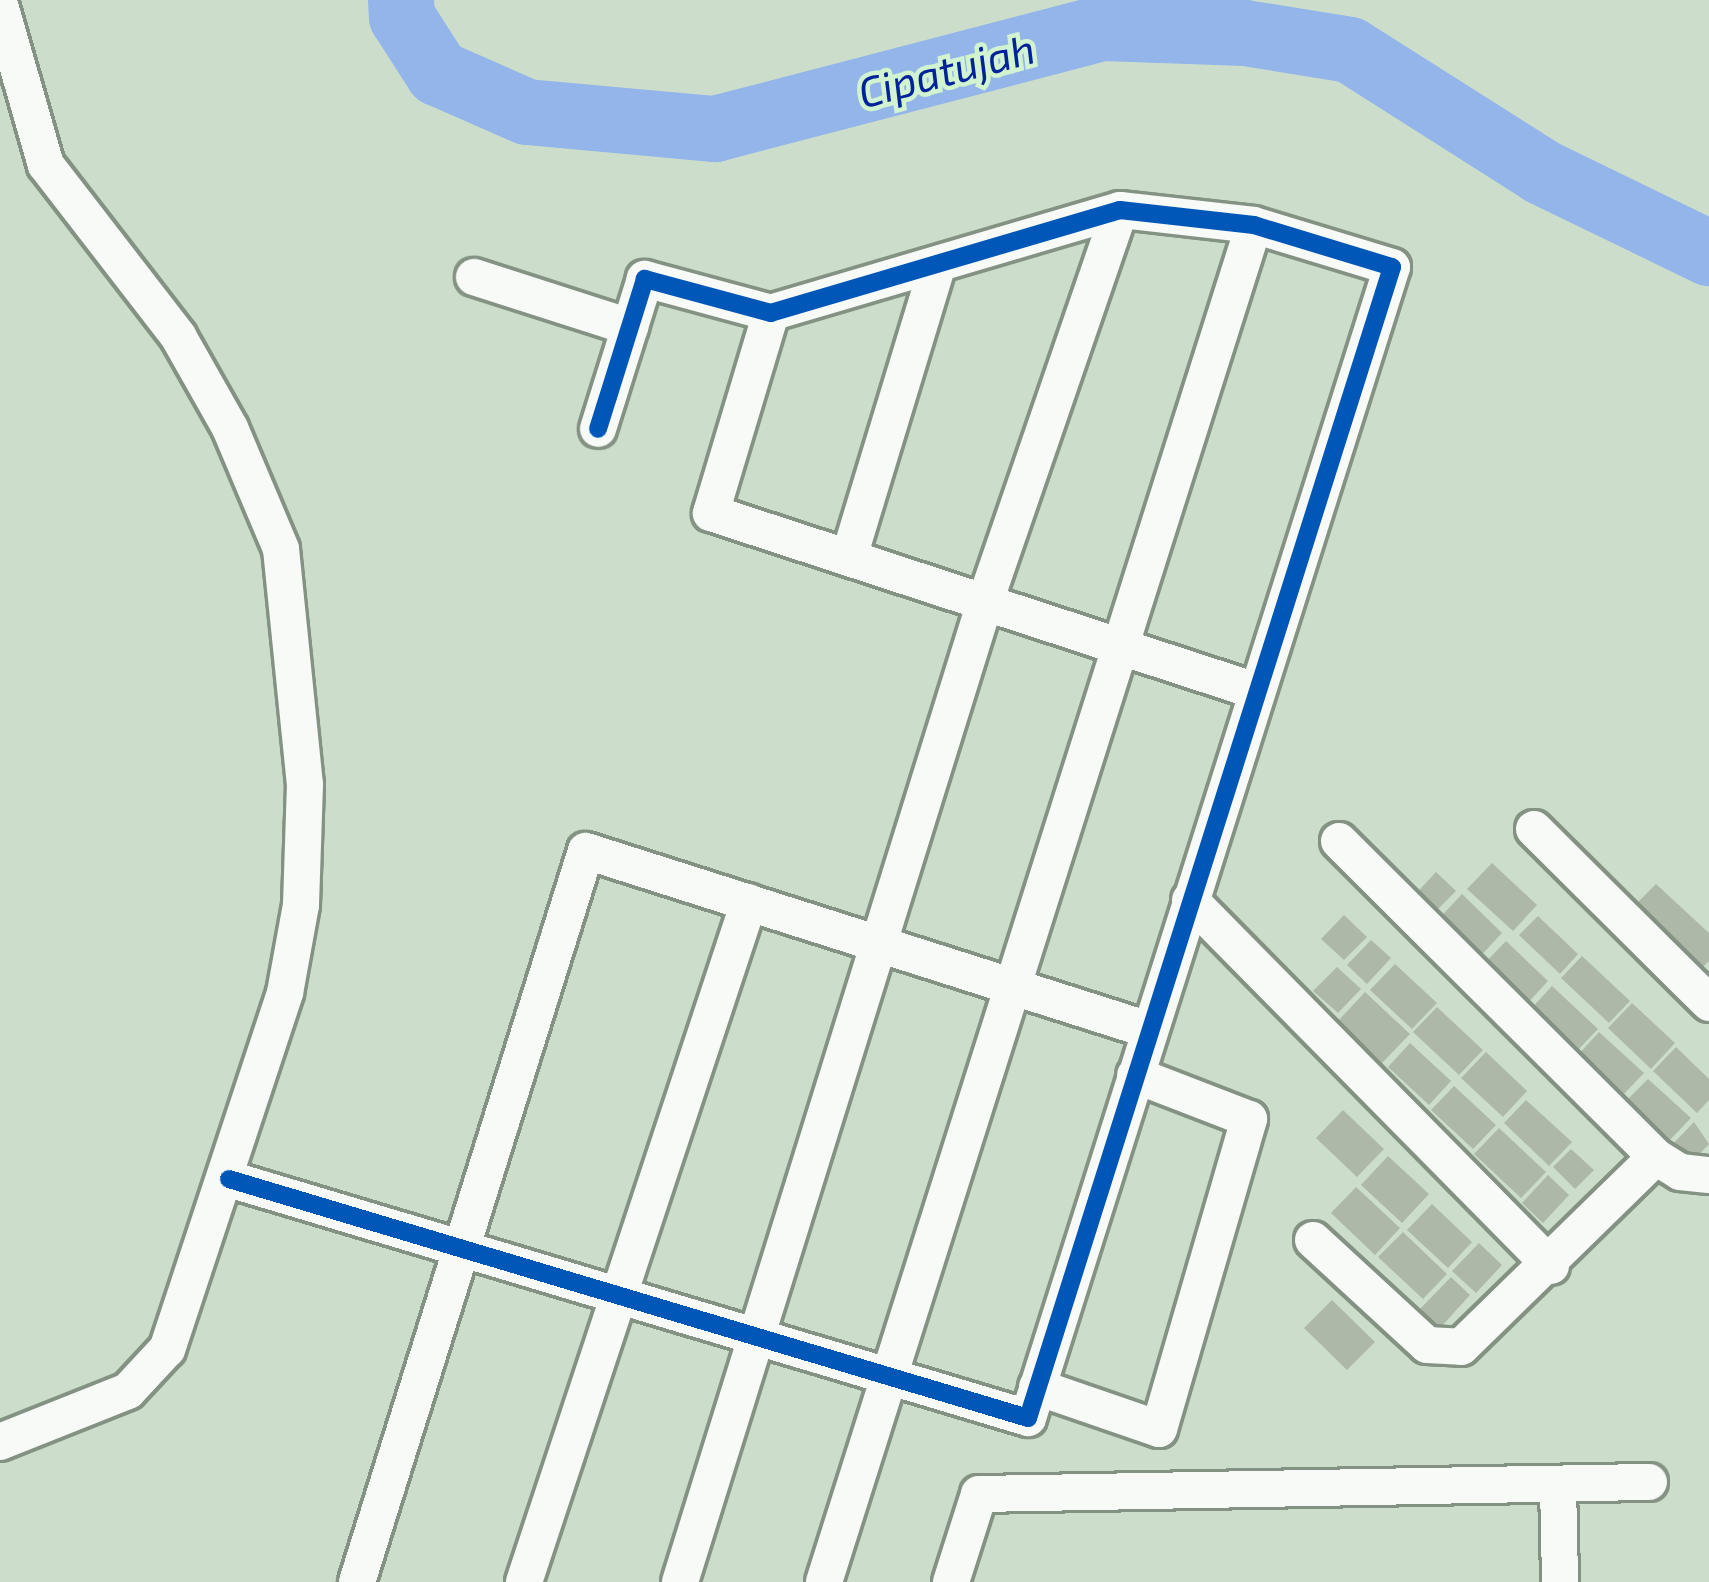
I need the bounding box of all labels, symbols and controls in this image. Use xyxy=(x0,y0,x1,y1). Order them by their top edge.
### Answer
water label: Cipatujah xyxy=(852,21,1040,117)

